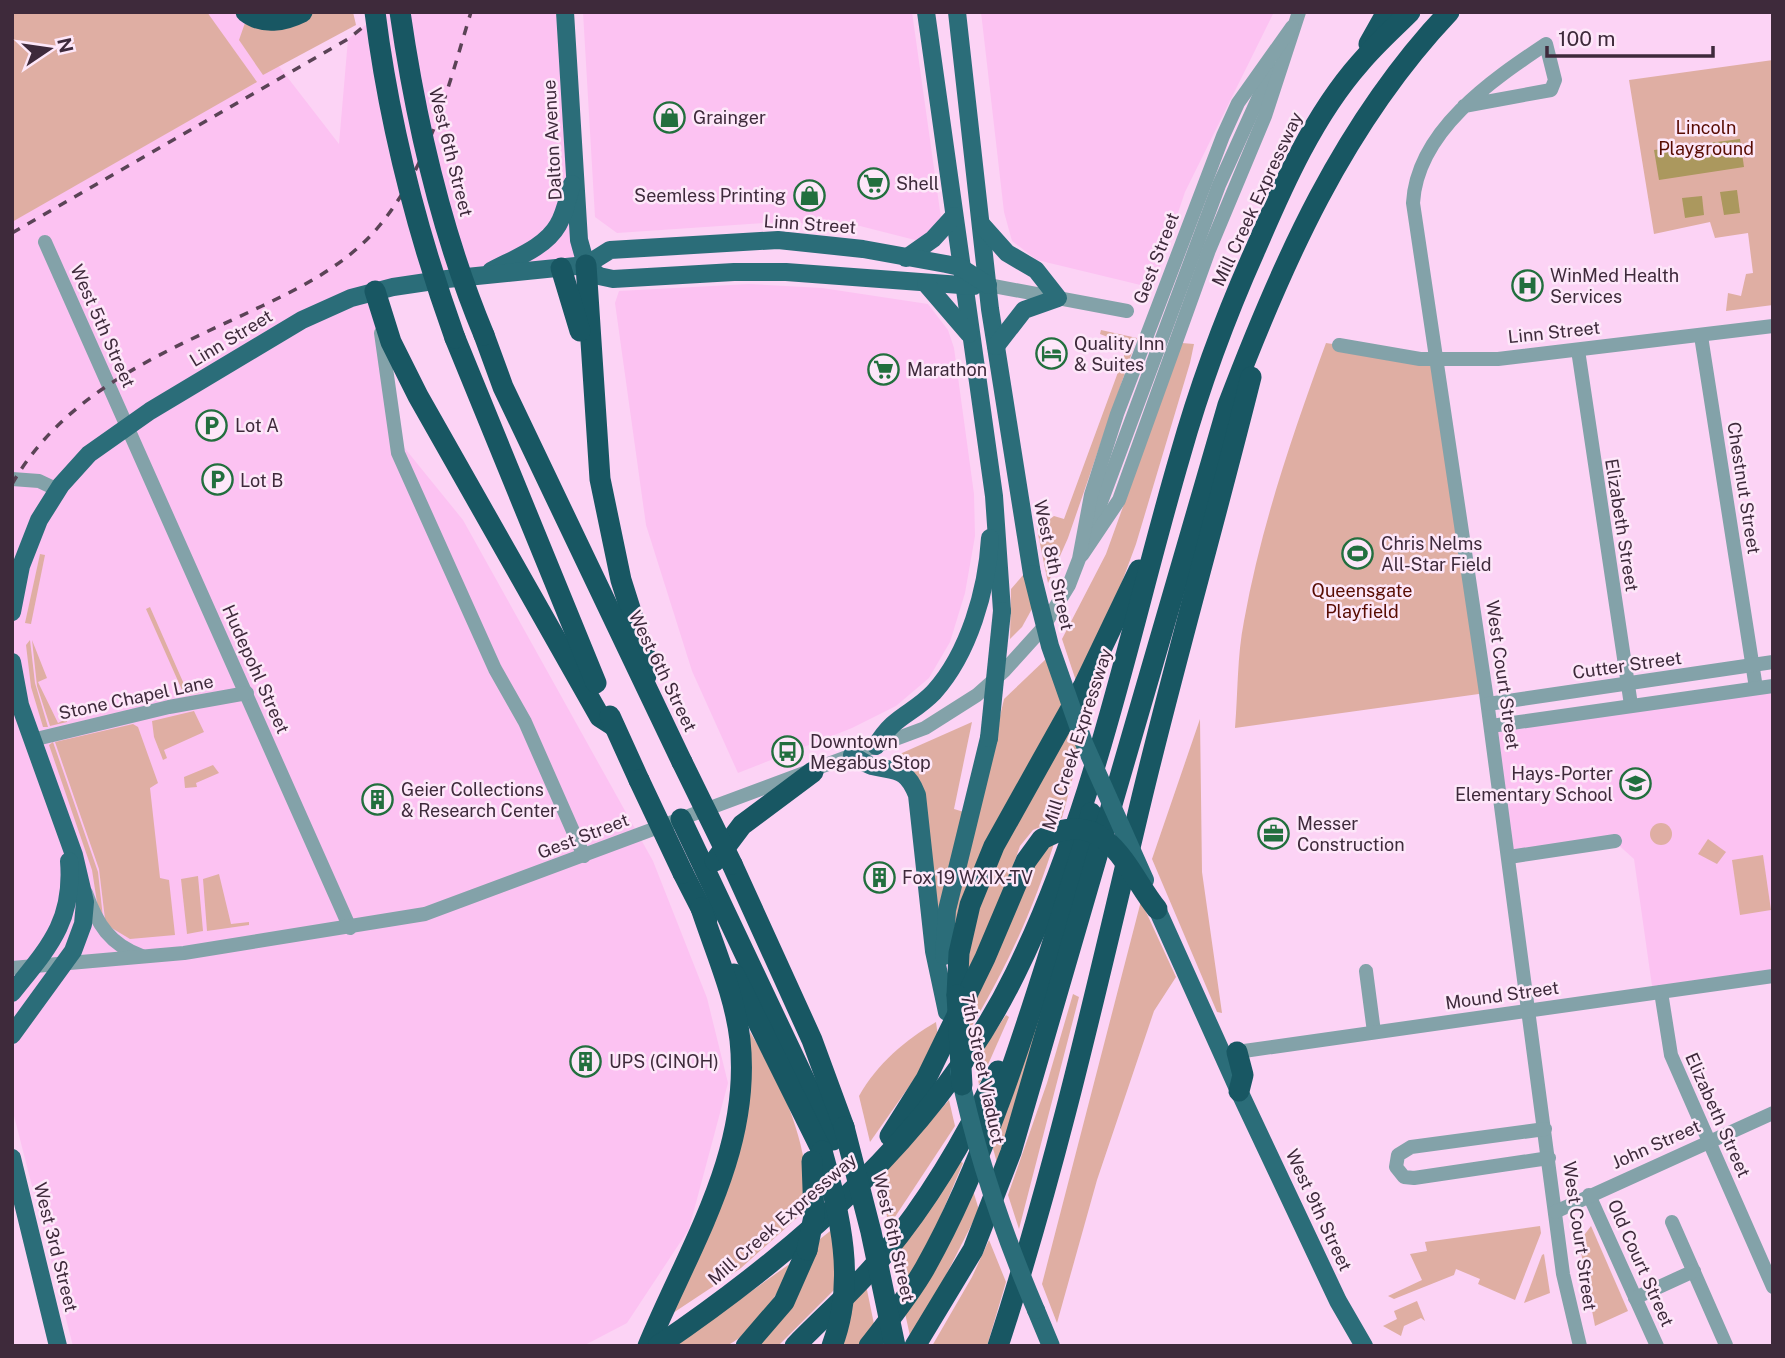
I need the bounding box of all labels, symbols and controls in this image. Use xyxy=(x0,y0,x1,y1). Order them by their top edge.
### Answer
north arrow xyxy=(14,14,84,84)
scale bar xyxy=(1547,14,1713,58)
text: 100 m xyxy=(1558,26,1615,51)
text: N xyxy=(53,35,78,55)
street label: Dalton Avenue xyxy=(538,79,566,201)
street label: West 6th Street xyxy=(425,85,477,219)
shop icon: Grainger xyxy=(653,100,687,134)
place label: Grainger xyxy=(693,107,766,128)
street label: Mill Creek Expressway xyxy=(1207,108,1307,289)
park label: Lincoln Playground xyxy=(1658,117,1754,159)
supermarket icon: Shell xyxy=(856,166,890,200)
place label: Shell xyxy=(896,173,939,194)
shop icon: Seemless Printing xyxy=(792,178,826,212)
place label: Seemless Printing xyxy=(634,185,786,206)
street label: Gest Street xyxy=(1129,209,1183,307)
street label: Linn Street xyxy=(763,210,857,238)
street label: West 5th Street xyxy=(66,261,140,391)
place label: WinMed Health Services xyxy=(1550,265,1679,307)
hospital icon: WinMed Health Services xyxy=(1510,268,1544,302)
street label: Linn Street xyxy=(186,305,276,371)
street label: Linn Street xyxy=(1507,317,1601,347)
place label: Quality Inn & Suites xyxy=(1074,333,1165,375)
hotel icon: Quality Inn & Suites xyxy=(1034,336,1068,370)
supermarket icon: Marathon xyxy=(867,352,901,386)
place label: Marathon xyxy=(907,359,987,380)
parking icon: Lot A xyxy=(195,408,229,442)
place label: Lot A xyxy=(235,415,279,436)
street label: Chestnut Street xyxy=(1723,420,1765,556)
street label: Elizabeth Street xyxy=(1601,457,1643,593)
parking icon: Lot B xyxy=(200,463,234,497)
place label: Lot B xyxy=(240,470,283,491)
street label: West 8th Street xyxy=(1030,498,1078,632)
place label: Chris Nelms All-Star Field xyxy=(1381,533,1492,575)
sports icon: Chris Nelms All-Star Field xyxy=(1341,536,1375,570)
park label: Queensgate Playfield xyxy=(1311,580,1413,622)
street label: West Court Street xyxy=(1482,599,1524,751)
street label: Hudepohl Street xyxy=(218,601,294,737)
street label: West 6th Street xyxy=(625,607,701,735)
street label: Mill Creek Expressway xyxy=(1038,645,1116,833)
street label: Cutter Street xyxy=(1571,647,1683,683)
street label: Stone Chapel Lane xyxy=(57,670,215,724)
place label: Downtown Megabus Stop xyxy=(810,731,931,773)
bus stop icon: Downtown Megabus Stop xyxy=(770,734,804,768)
place label: Hays-Porter Elementary School xyxy=(1455,763,1613,805)
school or university icon: Hays-Porter Elementary School xyxy=(1619,766,1653,800)
place label: Geier Collections & Research Center xyxy=(401,779,557,821)
building icon: Geier Collections & Research Center xyxy=(361,782,395,816)
street label: Gest Street xyxy=(534,809,632,863)
place label: Messer Construction xyxy=(1297,813,1405,855)
office icon: Messer Construction xyxy=(1257,816,1291,850)
building icon: Fox 19 WXIX-TV xyxy=(862,860,896,894)
place label: Fox 19 WXIX-TV xyxy=(902,867,1033,888)
street label: Mound Street xyxy=(1444,977,1560,1013)
street label: 7th Street Viaduct xyxy=(957,992,1009,1146)
building icon: UPS (CINOH) xyxy=(569,1044,603,1078)
street label: Elizabeth Street xyxy=(1681,1049,1755,1181)
place label: UPS (CINOH) xyxy=(609,1051,719,1072)
street label: John Street xyxy=(1608,1115,1704,1173)
street label: West 9th Street xyxy=(1282,1146,1356,1274)
street label: Mill Creek Expressway xyxy=(703,1149,861,1289)
street label: West Court Street xyxy=(1559,1160,1601,1312)
street label: West 6th Street xyxy=(869,1170,919,1304)
street label: West 3rd Street xyxy=(30,1180,82,1314)
street label: Old Court Street xyxy=(1604,1196,1678,1330)

